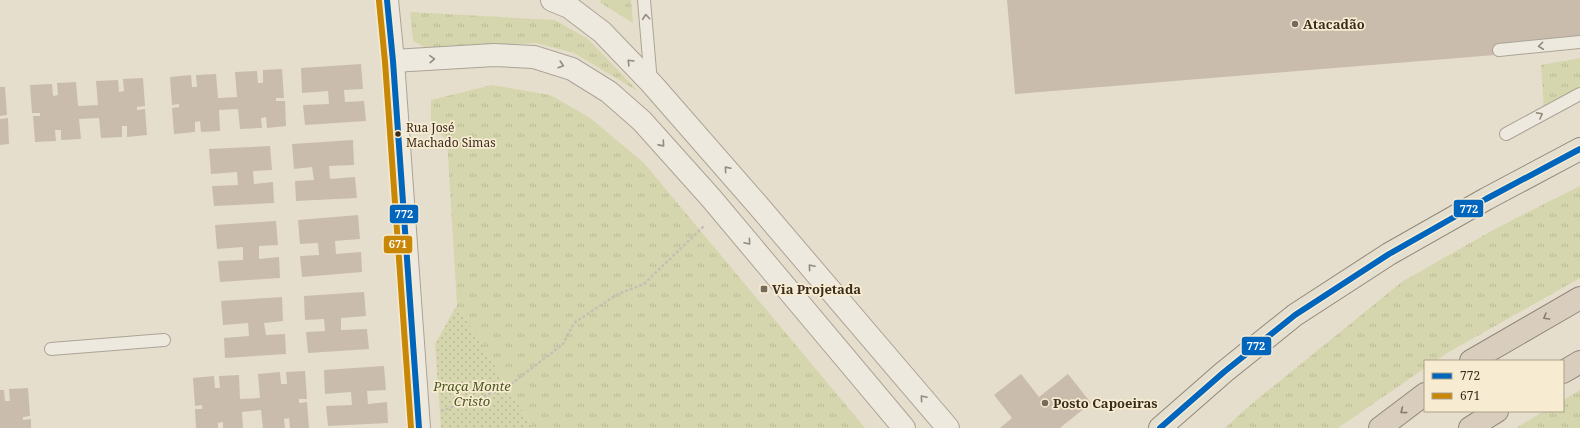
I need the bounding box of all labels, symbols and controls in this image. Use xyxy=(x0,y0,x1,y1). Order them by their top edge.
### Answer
one-way arrow xyxy=(641,14,650,20)
place label: Atacadão xyxy=(1303,15,1365,33)
marker: Atacadão xyxy=(1290,19,1300,29)
one-way arrow xyxy=(1538,42,1544,51)
one-way arrow xyxy=(429,54,435,63)
one-way arrow xyxy=(627,59,635,67)
one-way arrow xyxy=(557,60,564,69)
one-way arrow xyxy=(1536,113,1543,120)
place label: Rua José Machado Simas xyxy=(406,119,496,151)
marker: Rua José Machado Simas xyxy=(393,129,403,139)
one-way arrow xyxy=(658,139,665,146)
one-way arrow xyxy=(724,166,731,174)
line badge: 772 xyxy=(1453,199,1484,218)
text: 772 xyxy=(1460,201,1478,216)
line badge: 772 xyxy=(389,204,419,224)
text: 772 xyxy=(395,206,413,221)
line badge: 671 xyxy=(383,235,413,254)
text: 671 xyxy=(389,236,407,251)
one-way arrow xyxy=(743,237,750,244)
one-way arrow xyxy=(809,265,816,272)
place label: Via Projetada xyxy=(772,280,861,298)
marker: Via Projetada xyxy=(759,284,769,294)
one-way arrow xyxy=(1543,313,1550,320)
line badge: 772 xyxy=(1241,336,1272,356)
text: 772 xyxy=(1247,338,1265,353)
legend xyxy=(1424,360,1564,412)
text: 772 xyxy=(1460,367,1480,384)
park label: Praça Monte Cristo xyxy=(432,377,511,410)
text: 671 xyxy=(1460,387,1480,404)
place label: Posto Capoeiras xyxy=(1053,394,1158,412)
one-way arrow xyxy=(920,396,927,403)
marker: Posto Capoeiras xyxy=(1040,398,1050,408)
one-way arrow xyxy=(1400,406,1407,413)

